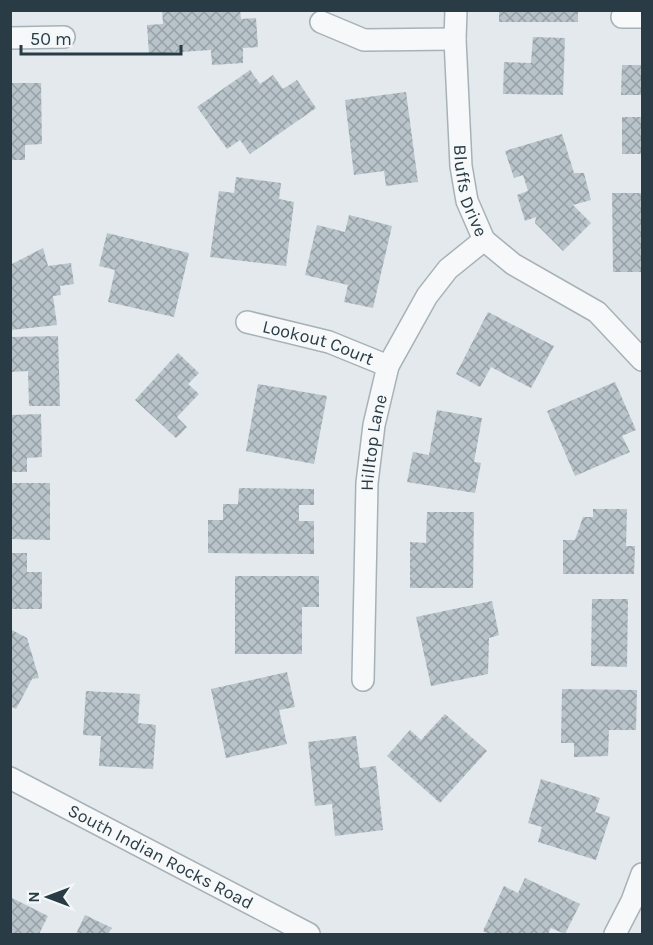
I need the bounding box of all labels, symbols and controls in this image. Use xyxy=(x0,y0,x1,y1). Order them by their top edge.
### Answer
scale bar xyxy=(21,18,182,56)
text: 50 m xyxy=(30,28,72,50)
street label: Bluffs Drive xyxy=(449,144,492,240)
street label: Lookout Court xyxy=(260,315,377,370)
street label: Hilltop Lane xyxy=(356,392,392,491)
street label: South Indian Rocks Road xyxy=(64,799,257,914)
north arrow xyxy=(18,867,78,927)
text: N xyxy=(24,891,43,903)

